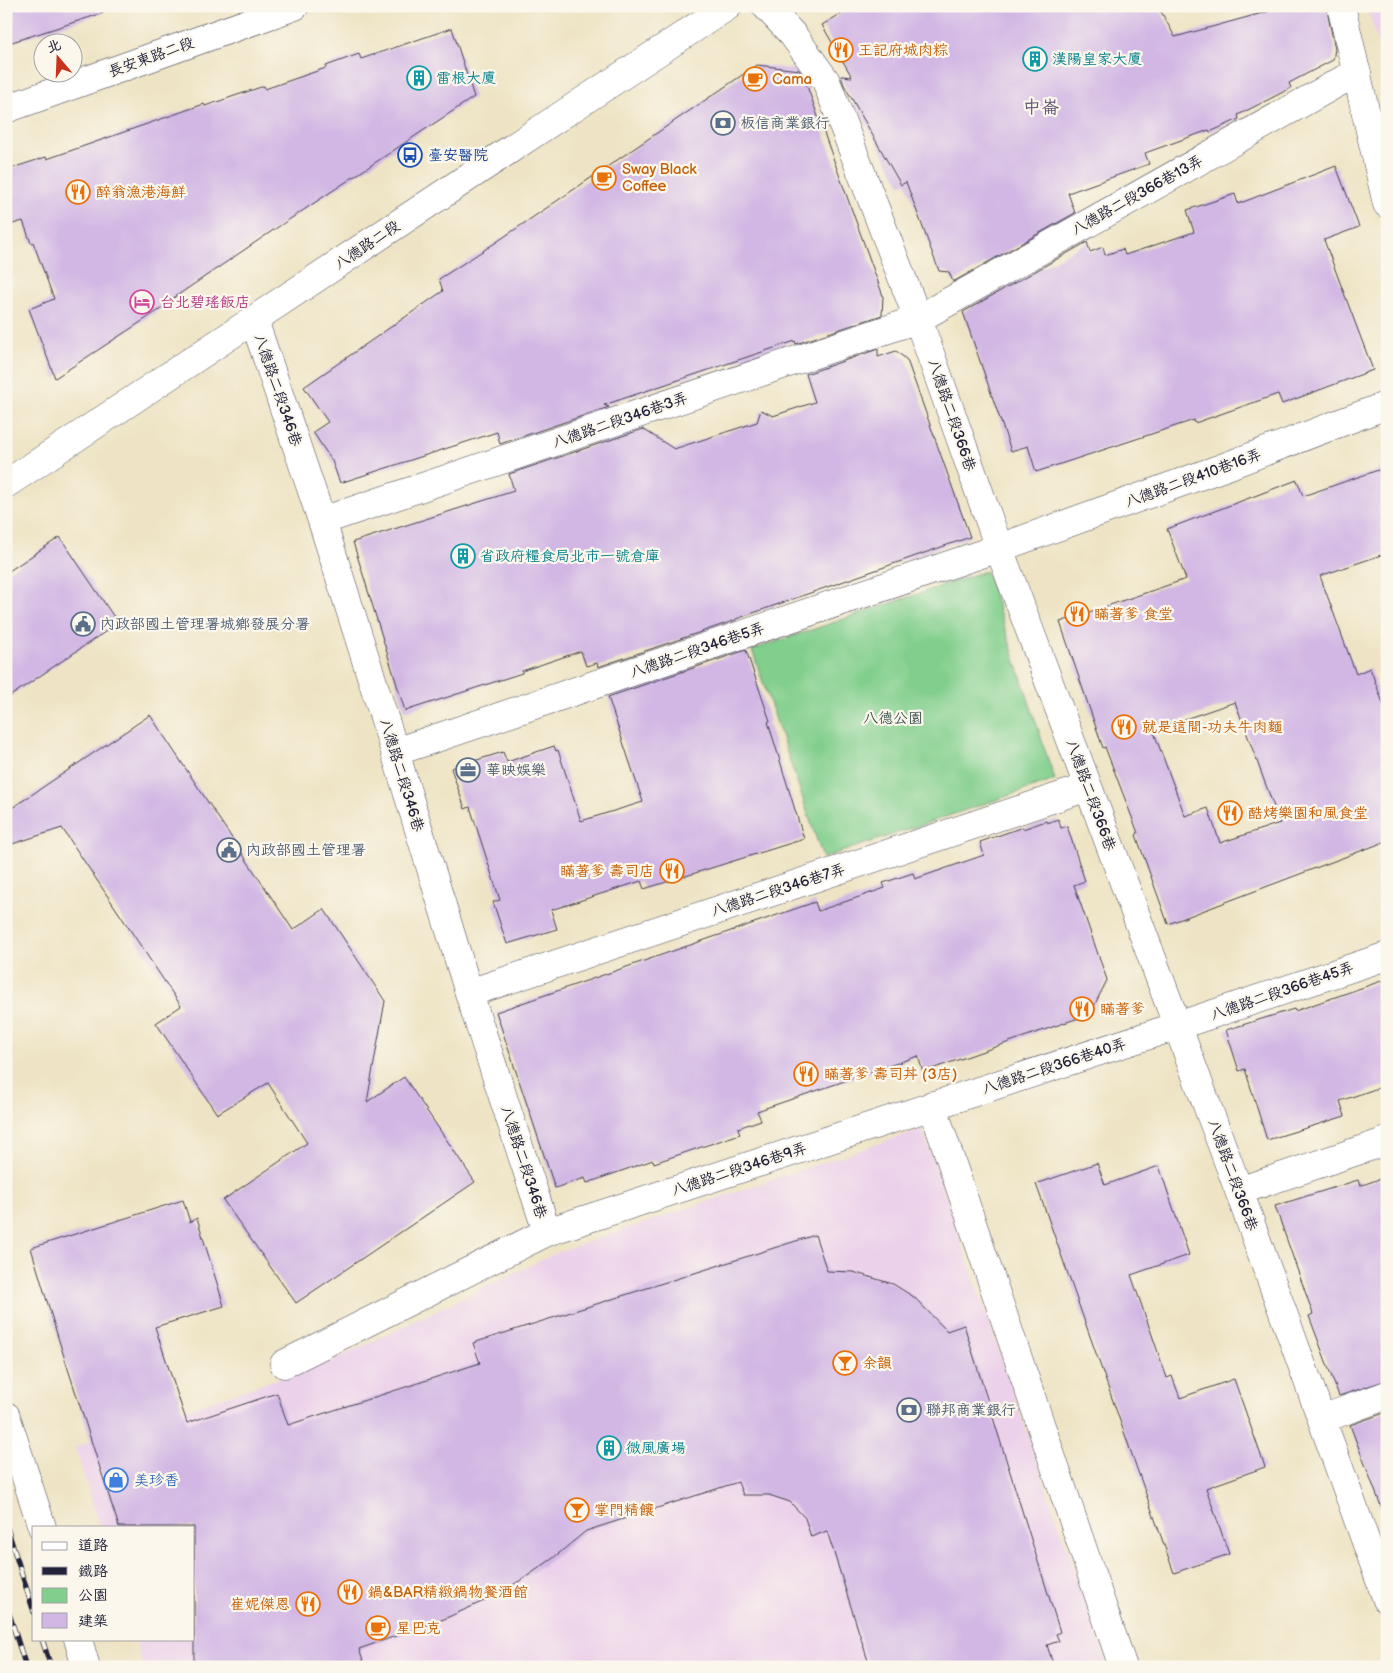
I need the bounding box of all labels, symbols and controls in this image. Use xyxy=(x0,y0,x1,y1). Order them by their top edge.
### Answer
north arrow xyxy=(32,32,82,82)
street label: 長安東路二段 xyxy=(106,33,197,82)
text: 北 xyxy=(45,36,63,56)
restaurant icon: 王記府城肉粽 xyxy=(828,37,854,63)
place label: 王記府城肉粽 xyxy=(858,41,948,60)
building icon: 漢陽皇家大廈 xyxy=(1022,46,1048,72)
place label: 漢陽皇家大廈 xyxy=(1052,50,1142,69)
building icon: 雷根大廈 xyxy=(406,65,432,91)
cafe icon: Cama xyxy=(742,66,768,92)
place label: 雷根大廈 xyxy=(436,69,496,88)
place label: Cama xyxy=(772,70,812,89)
district label: 中崙 xyxy=(1023,97,1059,118)
bank icon: 板信商業銀行 xyxy=(710,110,736,136)
place label: 板信商業銀行 xyxy=(740,114,830,133)
bus stop icon: 臺安醫院 xyxy=(397,142,423,168)
place label: 臺安醫院 xyxy=(428,146,488,165)
street label: 八德路二段366巷13弄 xyxy=(1068,151,1206,240)
place label: Sway Black Coffee xyxy=(622,160,697,196)
cafe icon: Sway Black Coffee xyxy=(591,165,617,191)
restaurant icon: 醉翁漁港海鮮 xyxy=(65,179,91,205)
place label: 醉翁漁港海鮮 xyxy=(96,183,186,202)
street label: 八德路二段 xyxy=(331,217,404,274)
hotel icon: 台北碧瑤飯店 xyxy=(129,289,155,315)
place label: 台北碧瑤飯店 xyxy=(160,293,250,312)
street label: 八德路二段346巷 xyxy=(249,331,306,449)
street label: 八德路二段366巷 xyxy=(923,356,980,474)
street label: 八德路二段346巷3弄 xyxy=(550,388,690,453)
street label: 八德路二段410巷16弄 xyxy=(1122,445,1264,512)
building icon: 省政府糧食局北市一號倉庫 xyxy=(450,543,476,569)
place label: 省政府糧食局北市一號倉庫 xyxy=(480,547,660,566)
restaurant icon: 瞞著爹 食堂 xyxy=(1064,601,1090,627)
place label: 瞞著爹 食堂 xyxy=(1094,605,1173,624)
public building icon: 內政部國土管理署城鄉發展分署 xyxy=(70,611,96,637)
place label: 內政部國土管理署城鄉發展分署 xyxy=(100,615,310,634)
street label: 八德路二段346巷5弄 xyxy=(627,619,767,682)
park label: 八德公園 xyxy=(863,709,923,728)
restaurant icon: 就是這間-功夫牛肉麵 xyxy=(1111,714,1137,740)
street label: 八德路二段346巷 xyxy=(375,716,428,834)
place label: 就是這間-功夫牛肉麵 xyxy=(1142,718,1283,737)
street label: 八德路二段366巷 xyxy=(1061,737,1120,854)
office icon: 華映娛樂 xyxy=(455,757,481,783)
place label: 華映娛樂 xyxy=(486,761,546,780)
restaurant icon: 酷烤樂園和風食堂 xyxy=(1217,800,1243,826)
place label: 酷烤樂園和風食堂 xyxy=(1248,804,1368,823)
public building icon: 內政部國土管理署 xyxy=(216,837,242,863)
place label: 內政部國土管理署 xyxy=(246,841,366,860)
restaurant icon: 瞞著爹 壽司店 xyxy=(659,858,685,884)
street label: 八德路二段346巷7弄 xyxy=(709,860,848,921)
place label: 瞞著爹 壽司店 xyxy=(560,862,654,881)
street label: 八德路二段366巷45弄 xyxy=(1208,958,1356,1025)
restaurant icon: 瞞著爹 xyxy=(1069,996,1095,1022)
place label: 瞞著爹 xyxy=(1100,1000,1145,1019)
street label: 八德路二段366巷40弄 xyxy=(980,1034,1129,1099)
restaurant icon: 瞞著爹 壽司丼 (3店) xyxy=(793,1061,819,1087)
place label: 瞞著爹 壽司丼 (3店) xyxy=(824,1065,957,1084)
street label: 八德路二段346巷 xyxy=(496,1103,551,1221)
street label: 八德路二段366巷 xyxy=(1203,1117,1262,1234)
street label: 八德路二段346巷9弄 xyxy=(669,1139,809,1200)
bar icon: 余韻 xyxy=(832,1350,858,1376)
place label: 余韻 xyxy=(862,1354,892,1373)
bank icon: 聯邦商業銀行 xyxy=(896,1397,922,1423)
place label: 聯邦商業銀行 xyxy=(926,1401,1016,1420)
building icon: 微風廣場 xyxy=(596,1435,622,1461)
place label: 微風廣場 xyxy=(626,1439,686,1458)
shop icon: 美珍香 xyxy=(103,1467,129,1493)
place label: 美珍香 xyxy=(134,1471,179,1490)
bar icon: 掌門精饟 xyxy=(564,1497,590,1523)
place label: 掌門精饟 xyxy=(594,1501,654,1520)
legend xyxy=(32,1526,195,1640)
text: 道路 xyxy=(78,1536,108,1555)
text: 鐵路 xyxy=(78,1562,108,1581)
restaurant icon: 鍋&BAR精緻鍋物餐酒館 xyxy=(337,1579,363,1605)
place label: 鍋&BAR精緻鍋物餐酒館 xyxy=(368,1583,528,1602)
text: 公園 xyxy=(78,1586,108,1605)
restaurant icon: 崔妮傑恩 xyxy=(295,1591,321,1617)
place label: 崔妮傑恩 xyxy=(230,1595,290,1614)
text: 建築 xyxy=(78,1612,108,1631)
cafe icon: 星巴克 xyxy=(365,1615,391,1641)
place label: 星巴克 xyxy=(396,1619,441,1638)

